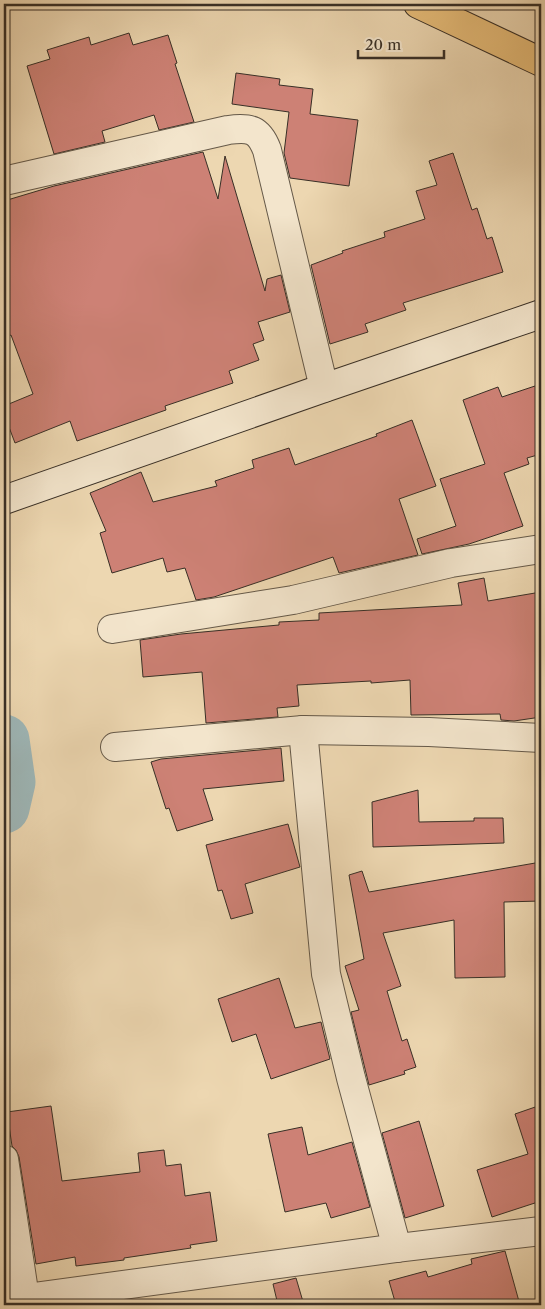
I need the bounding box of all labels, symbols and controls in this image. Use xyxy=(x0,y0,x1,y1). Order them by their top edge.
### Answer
scale bar xyxy=(358,28,444,60)
text: 20 m xyxy=(365,35,401,54)

